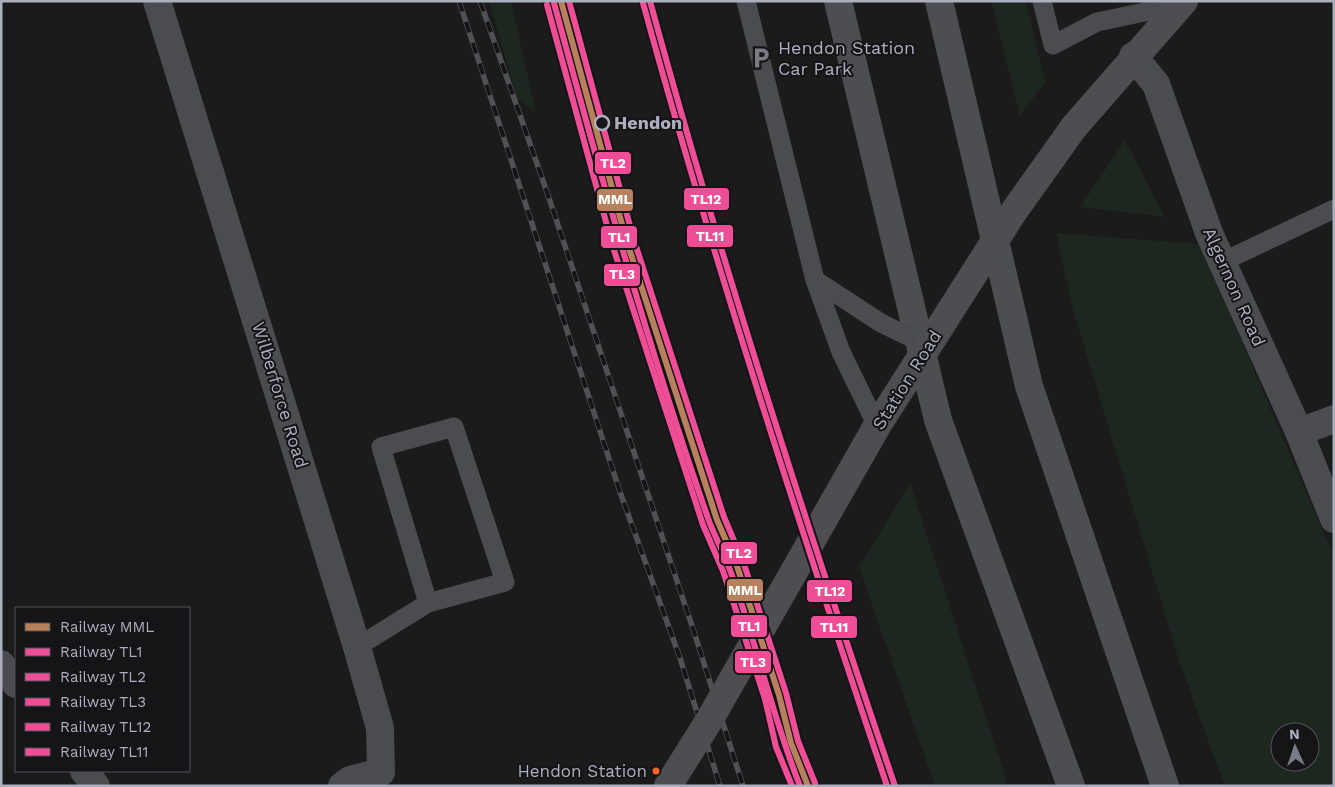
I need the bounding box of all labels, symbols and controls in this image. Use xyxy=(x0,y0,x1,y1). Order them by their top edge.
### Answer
place label: Hendon Station Car Park xyxy=(778,37,915,79)
parking icon: Hendon Station Car Park xyxy=(748,45,774,71)
place label: Hendon xyxy=(614,112,682,133)
marker: Hendon xyxy=(594,115,610,131)
line badge: TL2 xyxy=(594,151,632,175)
text: TL2 xyxy=(600,155,626,171)
line badge: TL12 xyxy=(683,187,730,211)
line badge: MML xyxy=(596,188,634,212)
text: MML xyxy=(598,191,633,207)
text: TL12 xyxy=(691,191,721,207)
line badge: TL11 xyxy=(686,224,734,248)
street label: Algernon Road xyxy=(1199,224,1270,349)
line badge: TL1 xyxy=(600,225,638,249)
text: TL11 xyxy=(696,228,724,244)
text: TL1 xyxy=(608,229,630,245)
line badge: TL3 xyxy=(603,263,641,287)
text: TL3 xyxy=(609,266,635,282)
street label: Wilberforce Road xyxy=(248,319,313,471)
street label: Station Road xyxy=(868,326,945,433)
line badge: TL2 xyxy=(720,541,758,565)
text: TL2 xyxy=(726,545,752,561)
line badge: MML xyxy=(726,578,764,602)
line badge: TL12 xyxy=(806,579,853,603)
text: MML xyxy=(728,582,763,598)
text: TL12 xyxy=(815,583,845,599)
legend xyxy=(15,607,190,772)
line badge: TL1 xyxy=(730,614,768,638)
line badge: TL11 xyxy=(810,615,858,639)
text: Railway MML xyxy=(60,618,154,636)
text: TL1 xyxy=(738,618,760,634)
text: TL11 xyxy=(820,619,848,635)
text: Railway TL1 xyxy=(60,643,142,661)
line badge: TL3 xyxy=(734,650,772,674)
text: TL3 xyxy=(740,654,766,670)
text: Railway TL2 xyxy=(60,668,146,686)
text: Railway TL3 xyxy=(60,693,146,711)
text: Railway TL12 xyxy=(60,718,151,736)
north arrow xyxy=(1270,722,1320,772)
text: N xyxy=(1289,726,1300,742)
text: Railway TL11 xyxy=(60,743,148,761)
place label: Hendon Station xyxy=(517,761,647,781)
marker: Hendon Station xyxy=(651,766,661,776)

